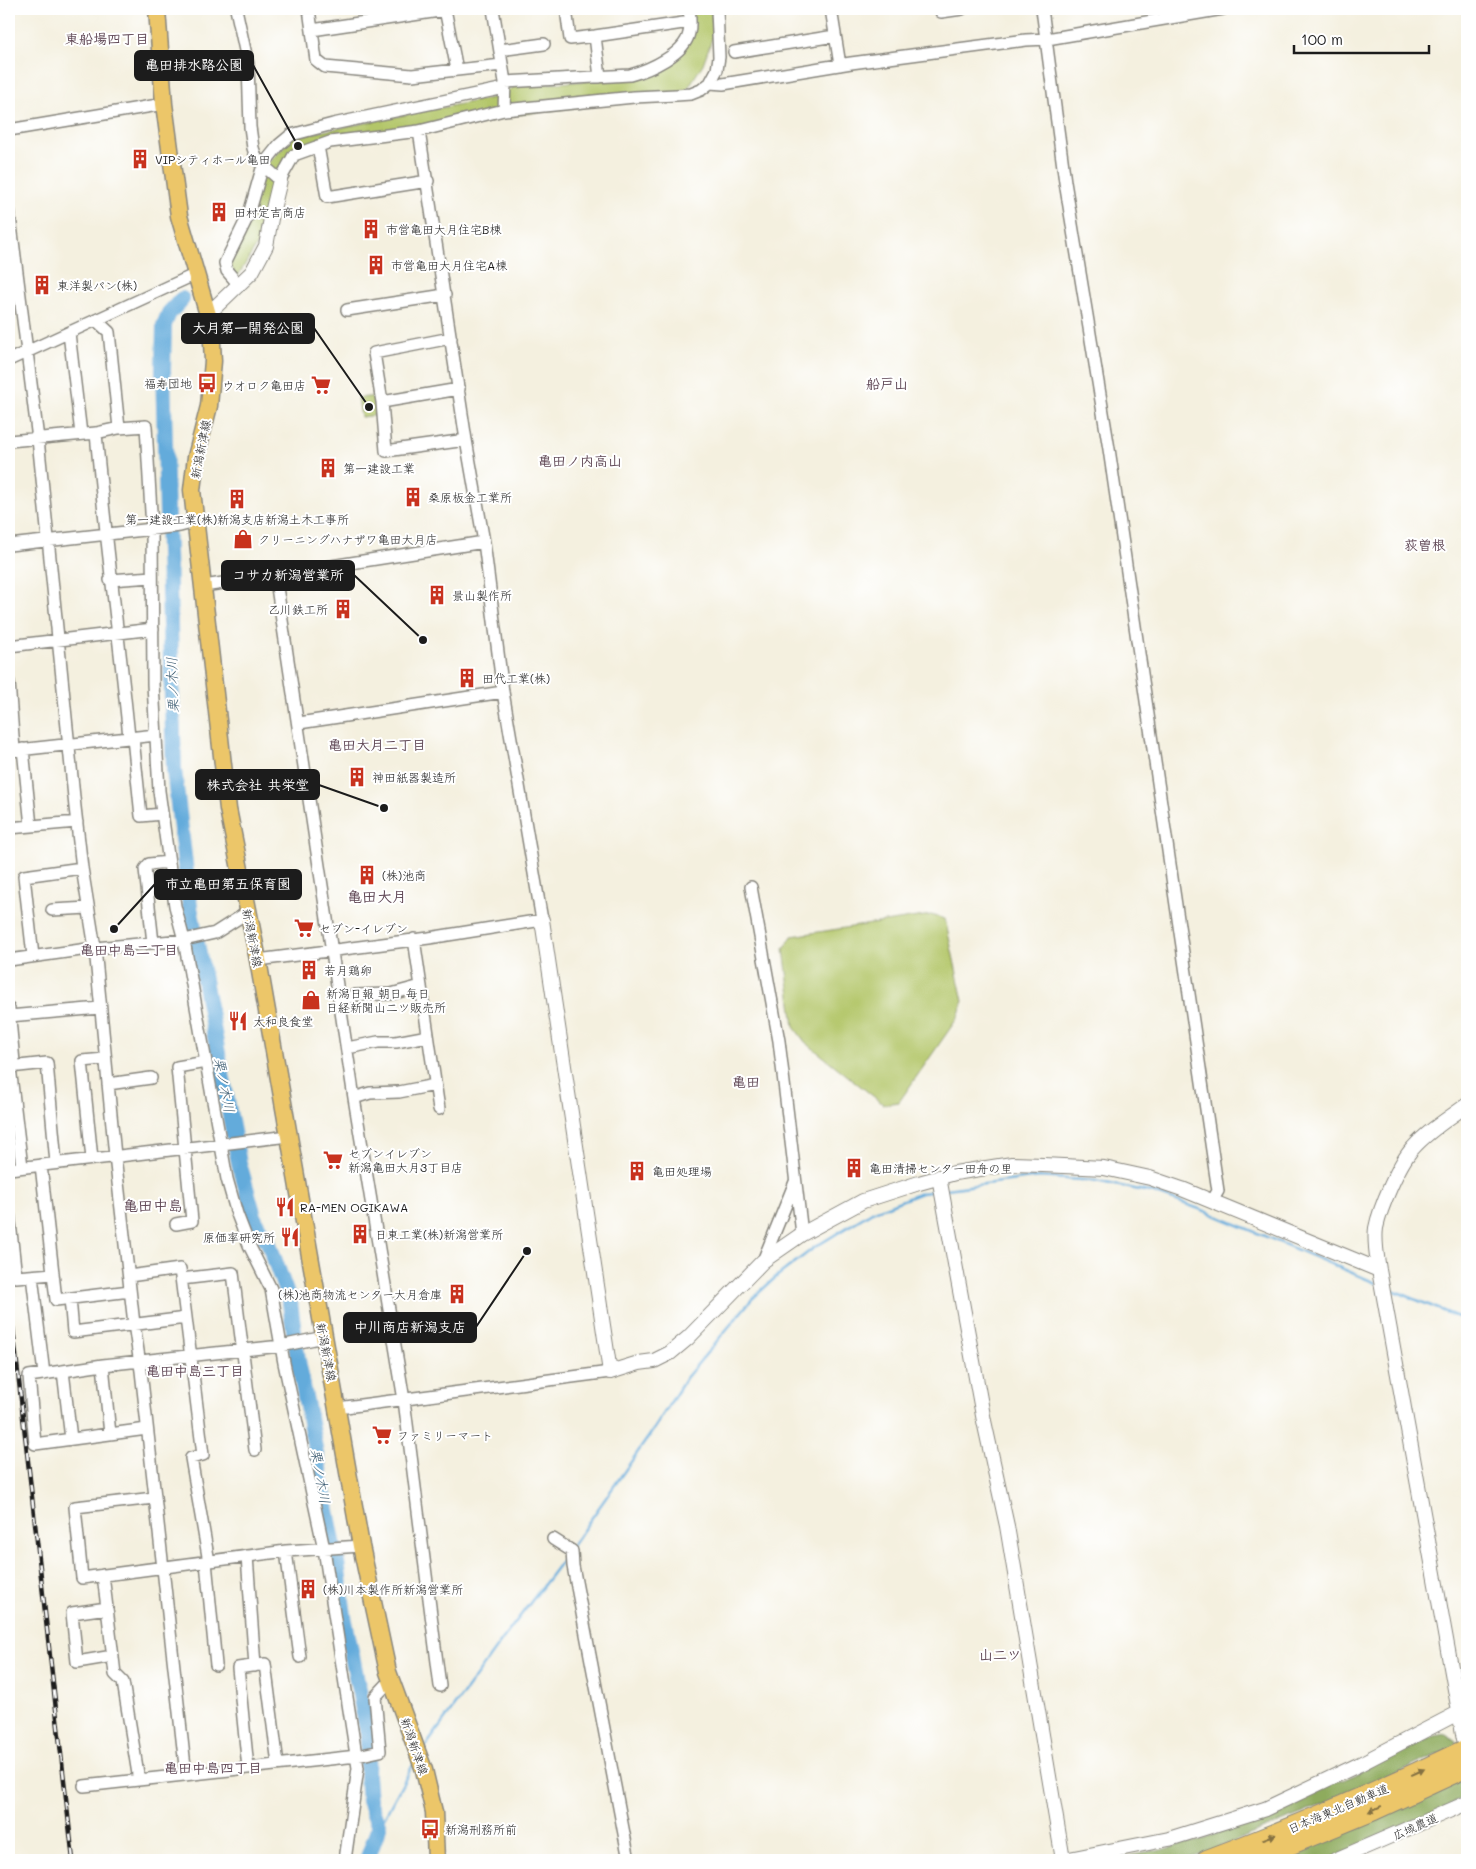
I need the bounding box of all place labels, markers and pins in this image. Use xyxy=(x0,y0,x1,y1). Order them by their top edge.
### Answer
callout: 亀田排水路公園 xyxy=(135,51,253,80)
building icon: VIPシティホール亀田 xyxy=(129,148,151,170)
place label: VIPシティホール亀田 xyxy=(155,151,271,167)
building icon: 田村定吉商店 xyxy=(208,201,230,223)
place label: 田村定吉商店 xyxy=(234,204,306,220)
building icon: 市営亀田大月住宅B棟 xyxy=(360,218,382,240)
place label: 市営亀田大月住宅B棟 xyxy=(386,221,501,237)
building icon: 市営亀田大月住宅A棟 xyxy=(365,254,387,276)
place label: 市営亀田大月住宅A棟 xyxy=(391,257,507,273)
building icon: 東洋製パン(株) xyxy=(31,274,53,296)
place label: 東洋製パン(株) xyxy=(57,277,137,293)
callout: 大月第一開発公園 xyxy=(182,314,314,343)
bus stop icon: 福寿団地 xyxy=(196,372,218,394)
supermarket icon: ウオロク亀田店 xyxy=(310,374,332,396)
place label: 福寿団地 xyxy=(144,375,192,391)
place label: ウオロク亀田店 xyxy=(222,377,306,393)
building icon: 第一建設工業 xyxy=(317,457,339,479)
place label: 第一建設工業 xyxy=(343,460,415,476)
building icon: 桑原板金工業所 xyxy=(402,486,424,508)
building icon: 第一建設工業(株)新潟支店新潟土木工事所 xyxy=(226,488,248,510)
place label: 桑原板金工業所 xyxy=(428,489,512,505)
place label: 第一建設工業(株)新潟支店新潟土木工事所 xyxy=(125,511,349,527)
shop icon: クリーニングハナザワ亀田大月店 xyxy=(232,528,254,550)
place label: クリーニングハナザワ亀田大月店 xyxy=(258,531,438,547)
callout: コサカ新潟営業所 xyxy=(222,561,354,590)
building icon: 景山製作所 xyxy=(426,584,448,606)
place label: 景山製作所 xyxy=(452,587,512,603)
building icon: 乙川鉄工所 xyxy=(332,598,354,620)
place label: 乙川鉄工所 xyxy=(268,601,328,617)
building icon: 田代工業(株) xyxy=(456,667,478,689)
place label: 田代工業(株) xyxy=(482,670,550,686)
building icon: 神田紙器製造所 xyxy=(346,766,368,788)
place label: 神田紙器製造所 xyxy=(372,769,456,785)
callout: 株式会社 共栄堂 xyxy=(196,770,319,799)
building icon: (株)池商 xyxy=(356,864,378,886)
place label: (株)池商 xyxy=(382,867,426,883)
callout: 市立亀田第五保育園 xyxy=(155,870,301,899)
supermarket icon: セブン-イレブン xyxy=(293,917,315,939)
place label: セブン-イレブン xyxy=(319,920,408,936)
building icon: 若月鶏卵 xyxy=(298,959,320,981)
place label: 若月鶏卵 xyxy=(324,962,372,978)
place label: 新潟日報 朝日 毎日 日経新聞山二ツ販売所 xyxy=(326,985,446,1015)
shop icon: 新潟日報 朝日 毎日 日経新聞山二ツ販売所 xyxy=(300,989,322,1011)
restaurant icon: 太和良食堂 xyxy=(227,1010,249,1032)
place label: 太和良食堂 xyxy=(253,1013,313,1029)
place label: セブンイレブン 新潟亀田大月3丁目店 xyxy=(348,1145,463,1175)
supermarket icon: セブンイレブン 新潟亀田大月3丁目店 xyxy=(322,1149,344,1171)
building icon: 亀田清掃センター田舟の里 xyxy=(843,1157,865,1179)
building icon: 亀田処理場 xyxy=(626,1160,648,1182)
place label: 亀田清掃センター田舟の里 xyxy=(869,1160,1013,1176)
place label: 亀田処理場 xyxy=(652,1163,712,1179)
restaurant icon: RA-MEN OGIKAWA xyxy=(274,1196,296,1218)
place label: RA-MEN OGIKAWA xyxy=(300,1199,408,1215)
building icon: 日東工業(株)新潟営業所 xyxy=(349,1223,371,1245)
restaurant icon: 原価率研究所 xyxy=(279,1226,301,1248)
place label: 日東工業(株)新潟営業所 xyxy=(375,1226,503,1242)
place label: 原価率研究所 xyxy=(203,1229,275,1245)
building icon: (株)池商物流センター大月倉庫 xyxy=(446,1283,468,1305)
place label: (株)池商物流センター大月倉庫 xyxy=(278,1286,442,1302)
callout: 中川商店新潟支店 xyxy=(344,1313,476,1342)
supermarket icon: ファミリーマート xyxy=(371,1424,393,1446)
place label: ファミリーマート xyxy=(397,1427,493,1443)
building icon: (株)川本製作所新潟営業所 xyxy=(297,1578,319,1600)
place label: (株)川本製作所新潟営業所 xyxy=(323,1581,463,1597)
bus stop icon: 新潟刑務所前 xyxy=(419,1818,441,1840)
place label: 新潟刑務所前 xyxy=(445,1821,517,1837)

